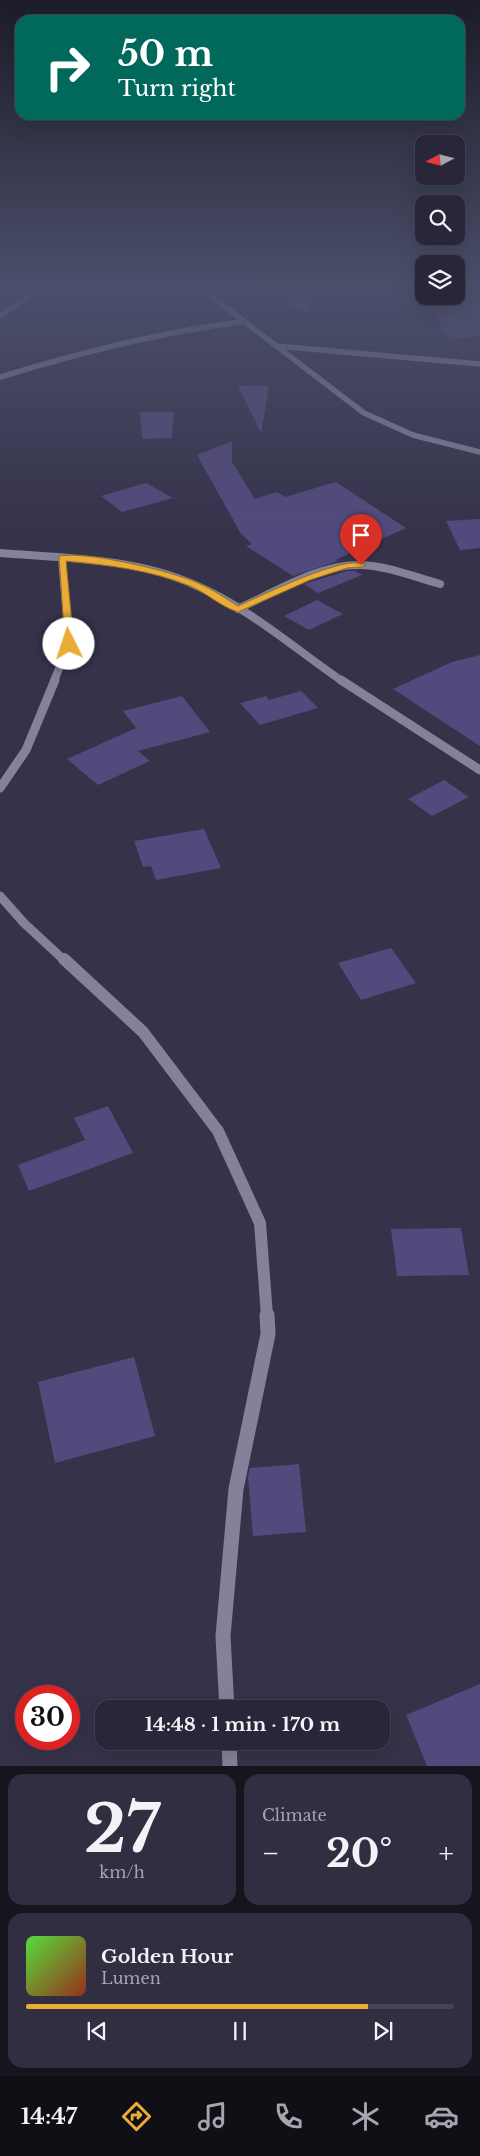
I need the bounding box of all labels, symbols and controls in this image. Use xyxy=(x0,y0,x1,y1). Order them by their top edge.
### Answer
text: 50 m xyxy=(118,32,213,75)
icon: right xyxy=(35,35,100,100)
text: Turn right xyxy=(118,75,236,102)
north arrow xyxy=(415,135,465,185)
map controls xyxy=(415,135,465,305)
button: search xyxy=(415,195,465,245)
button: layers xyxy=(415,255,465,305)
pin xyxy=(340,514,382,565)
icon: arrive xyxy=(347,521,375,549)
position arrow xyxy=(42,617,94,669)
speed limit sign: 30 xyxy=(15,1685,80,1750)
text: 14:48 · 1 min · 170 m xyxy=(145,1713,340,1736)
text: 27 xyxy=(84,1789,160,1870)
text: Climate xyxy=(262,1805,327,1825)
text: 20° xyxy=(326,1830,392,1877)
text: − xyxy=(262,1836,280,1871)
text: + xyxy=(439,1836,454,1871)
text: km/h xyxy=(99,1862,145,1882)
text: Golden Hour xyxy=(101,1945,233,1968)
text: Lumen xyxy=(101,1968,161,1988)
icon: previous xyxy=(83,2017,111,2045)
icon: pause xyxy=(226,2017,254,2045)
icon: next xyxy=(369,2017,397,2045)
icon: directions xyxy=(119,2099,154,2134)
icon: music xyxy=(195,2099,230,2134)
icon: phone xyxy=(271,2099,306,2134)
icon: climate xyxy=(348,2099,383,2134)
icon: car xyxy=(424,2099,459,2134)
text: 14:47 xyxy=(21,2103,77,2130)

